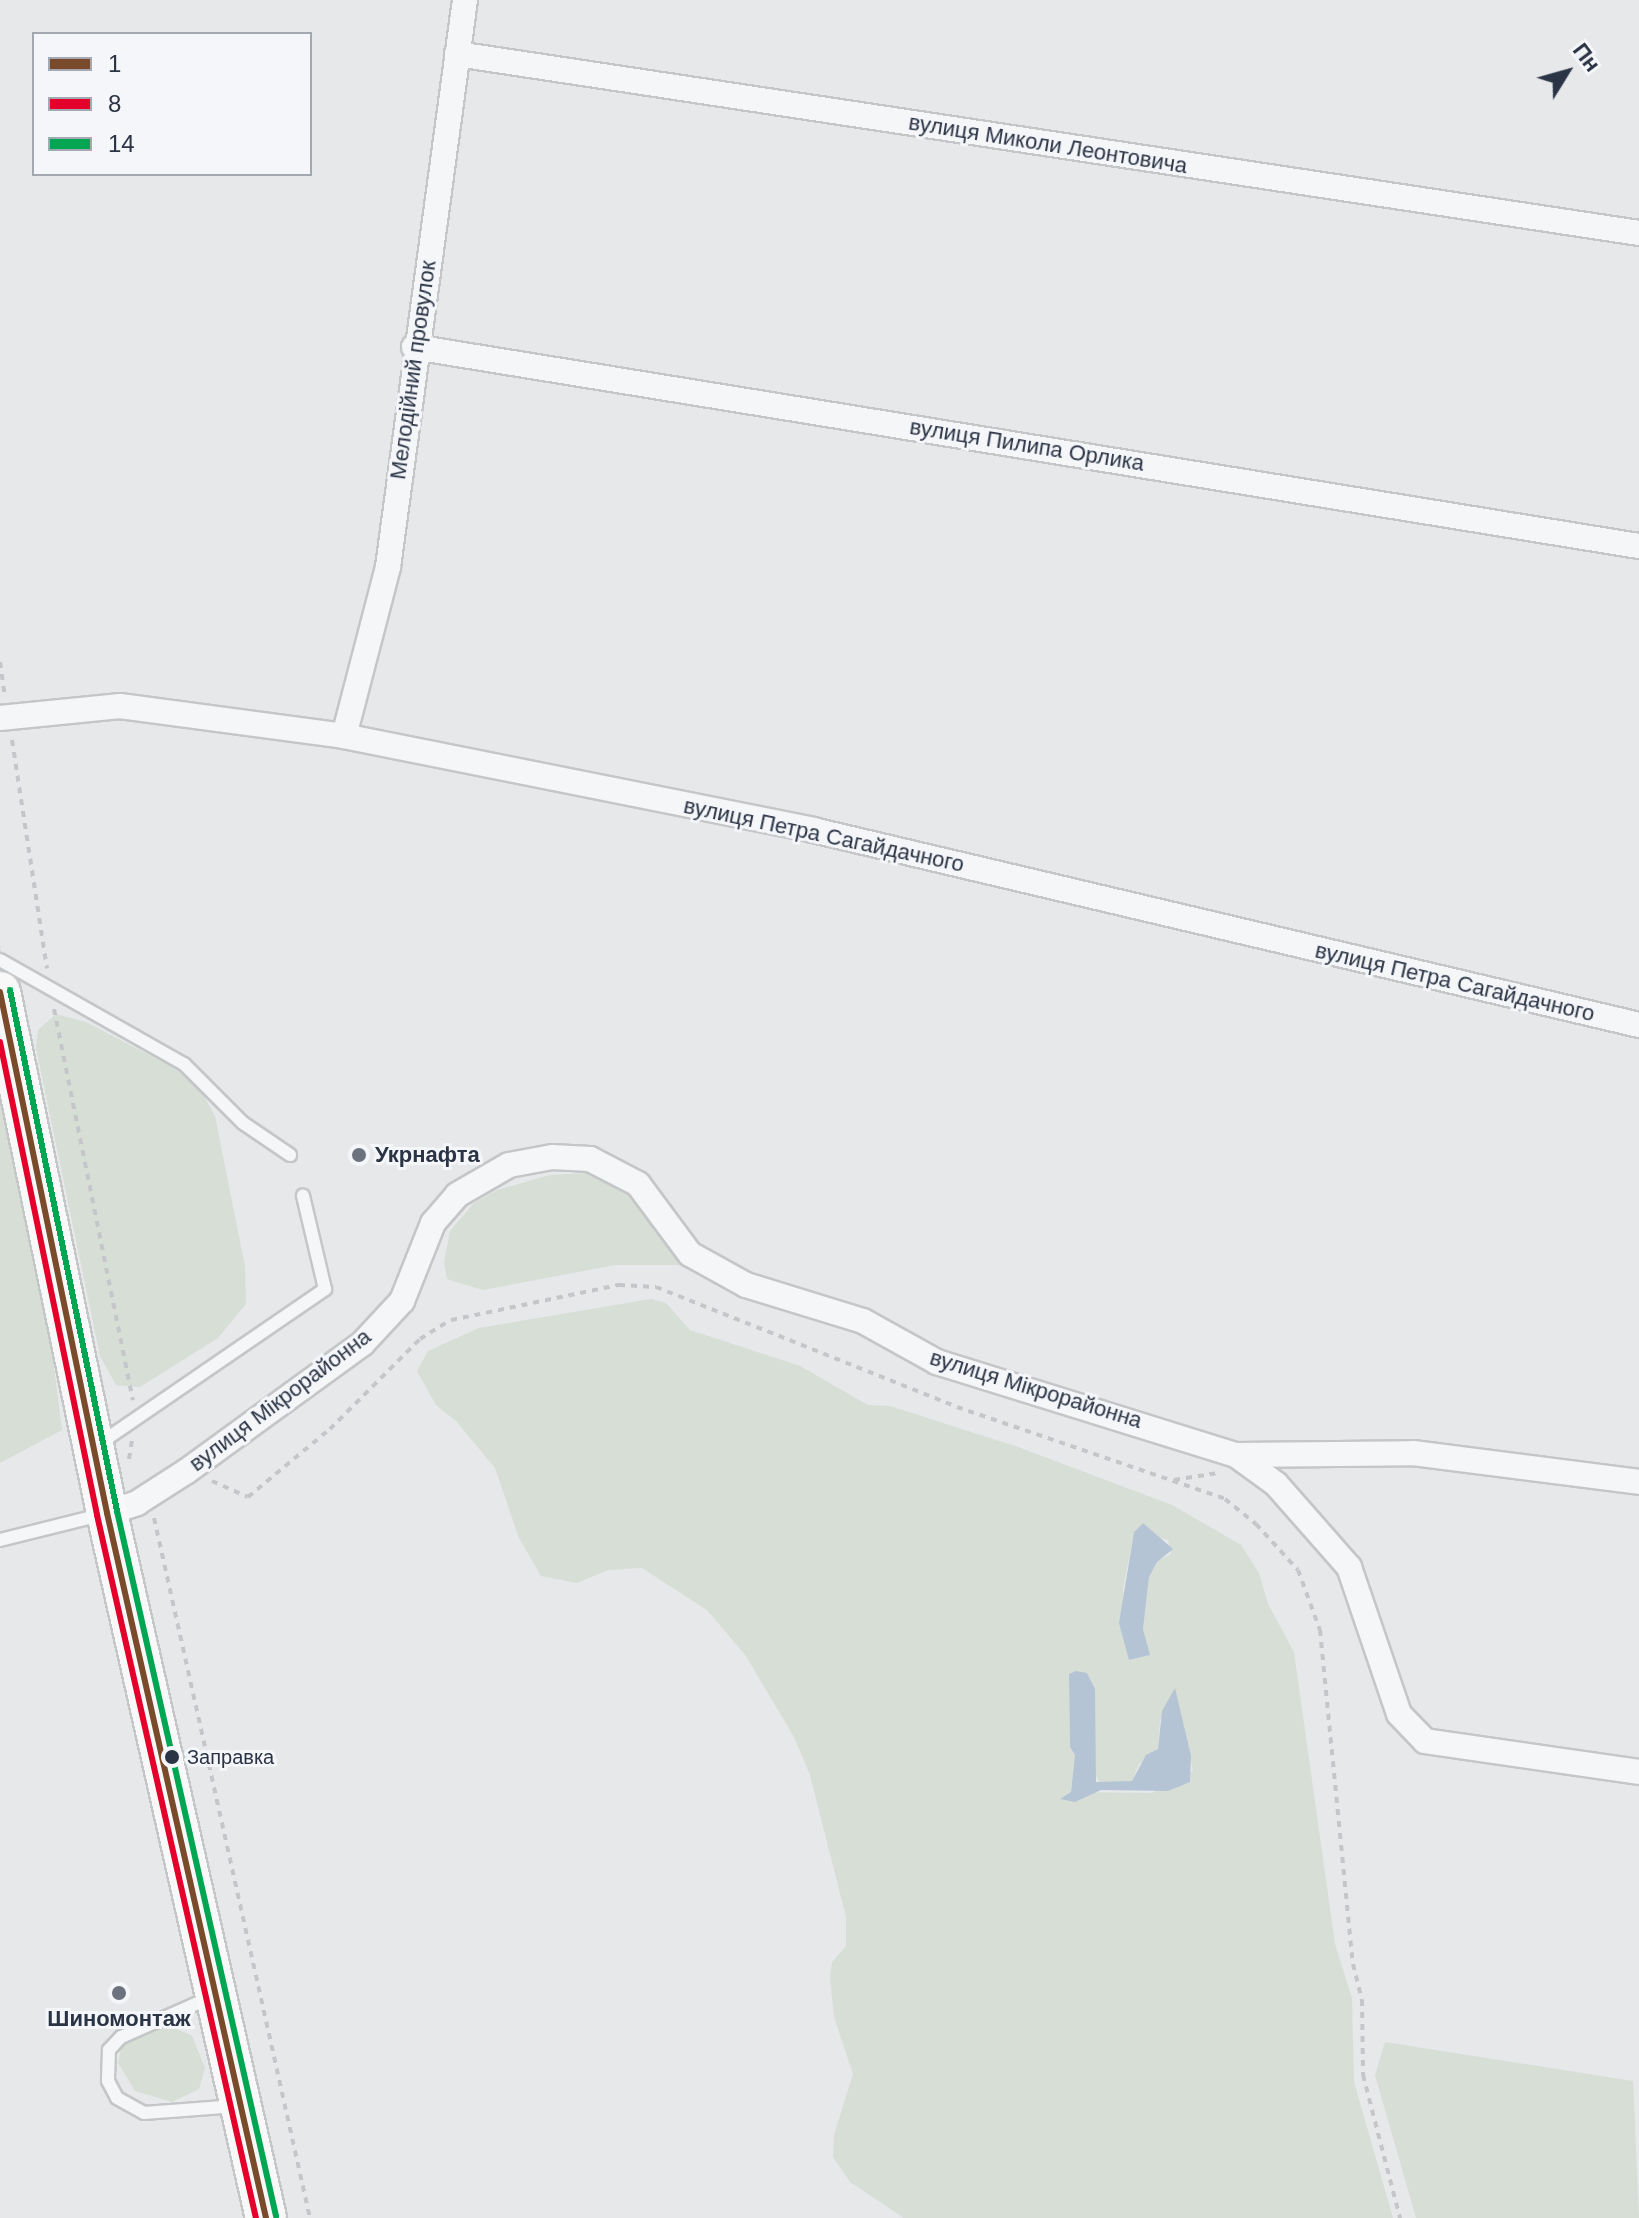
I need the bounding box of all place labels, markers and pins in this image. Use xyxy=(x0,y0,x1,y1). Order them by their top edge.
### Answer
place label: Укрнафта xyxy=(375,1142,480,1168)
marker: Укрнафта xyxy=(350,1146,368,1164)
place label: Заправка xyxy=(187,1745,274,1769)
marker: Заправка xyxy=(164,1749,180,1765)
marker: Шиномонтаж xyxy=(110,1984,128,2002)
place label: Шиномонтаж xyxy=(47,2006,191,2032)

